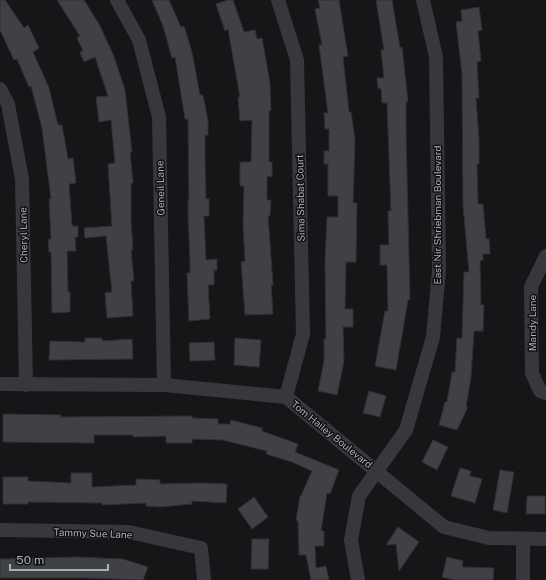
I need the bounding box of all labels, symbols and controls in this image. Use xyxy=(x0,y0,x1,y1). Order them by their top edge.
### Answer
street label: East Nir Shriebman Boulevard xyxy=(431,145,443,285)
street label: Sima Shabat Court xyxy=(293,154,307,242)
street label: Geneil Lane xyxy=(154,160,166,216)
street label: Cheryl Lane xyxy=(17,207,29,263)
street label: Mandy Lane xyxy=(526,294,538,351)
street label: Tom Hailey Boulevard xyxy=(289,398,375,470)
street label: Tammy Sue Lane xyxy=(53,526,133,540)
scale bar xyxy=(10,546,108,572)
text: 50 m xyxy=(16,553,44,567)

